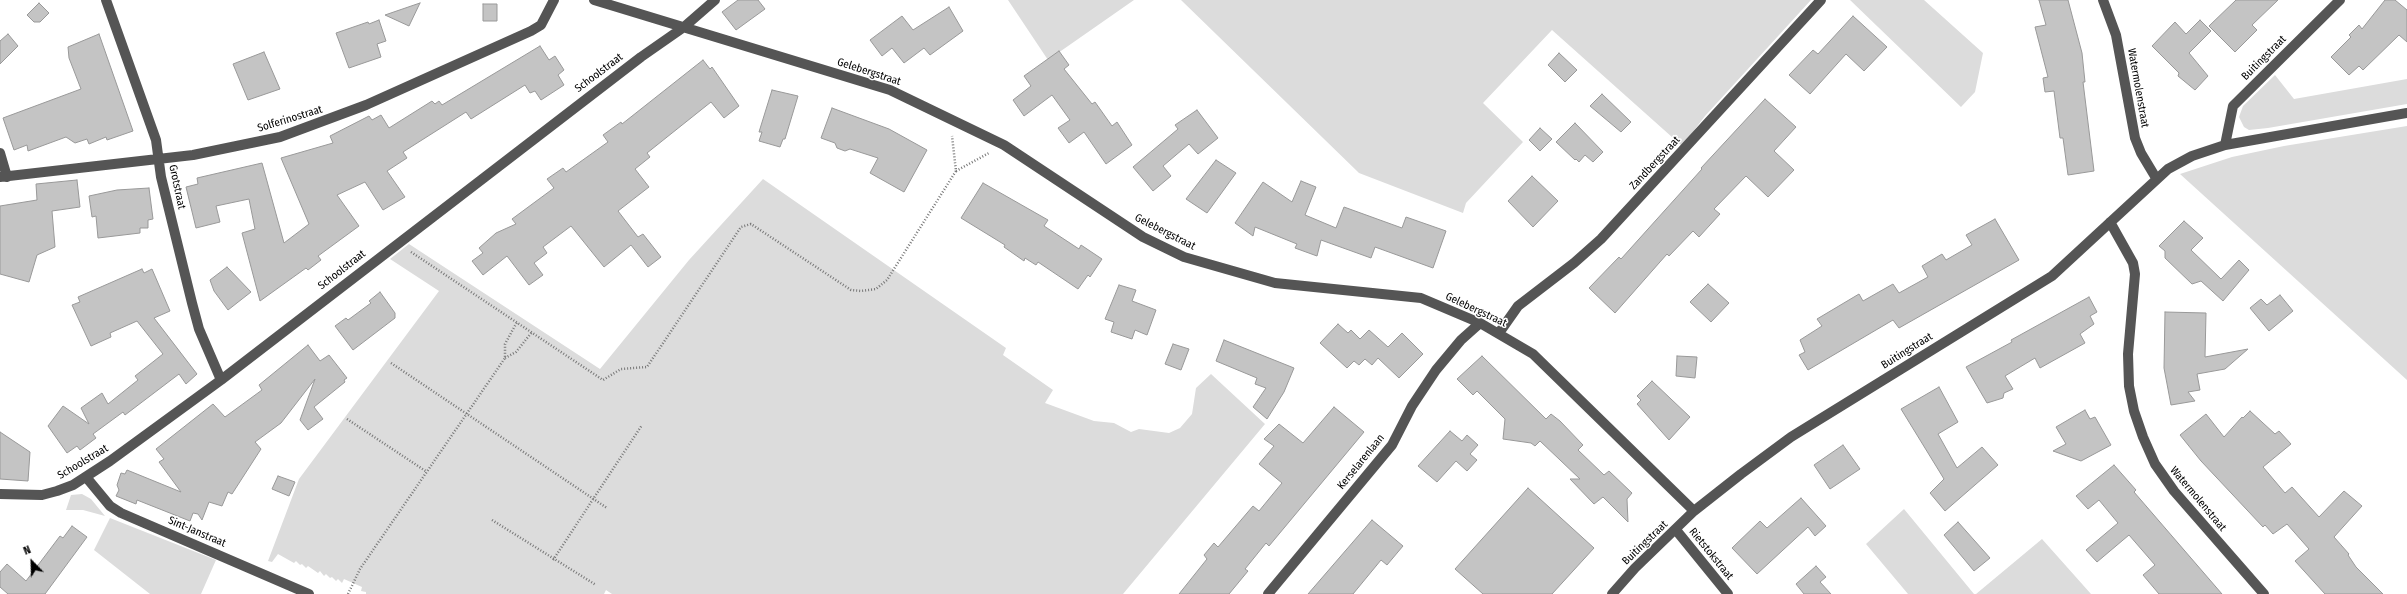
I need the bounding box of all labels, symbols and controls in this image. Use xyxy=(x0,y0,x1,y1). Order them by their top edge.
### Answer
street label: Buitingstraat xyxy=(2239,33,2289,83)
street label: Watermolenstraat xyxy=(2125,47,2151,129)
street label: Schoolstraat xyxy=(572,51,626,95)
street label: Gelebergstraat xyxy=(835,55,903,89)
street label: Solferinostraat xyxy=(256,103,324,135)
street label: Zandbergstraat xyxy=(1627,134,1683,192)
street label: Grotstraat xyxy=(166,163,188,211)
street label: Gelebergstraat xyxy=(1133,211,1197,253)
street label: Schoolstraat xyxy=(316,247,368,293)
street label: Gelebergstraat xyxy=(1443,290,1509,330)
street label: Buitingstraat xyxy=(1879,330,1935,372)
street label: Kerselarenlaan xyxy=(1335,432,1387,492)
street label: Schoolstraat xyxy=(55,442,111,482)
street label: Watermolenstraat xyxy=(2167,464,2229,534)
street label: Sint-Janstraat xyxy=(166,514,228,550)
street label: Buitingstraat xyxy=(1620,518,1670,568)
street label: Rietstokstraat xyxy=(1686,525,1736,583)
north arrow xyxy=(12,542,52,582)
text: N xyxy=(22,543,33,558)

